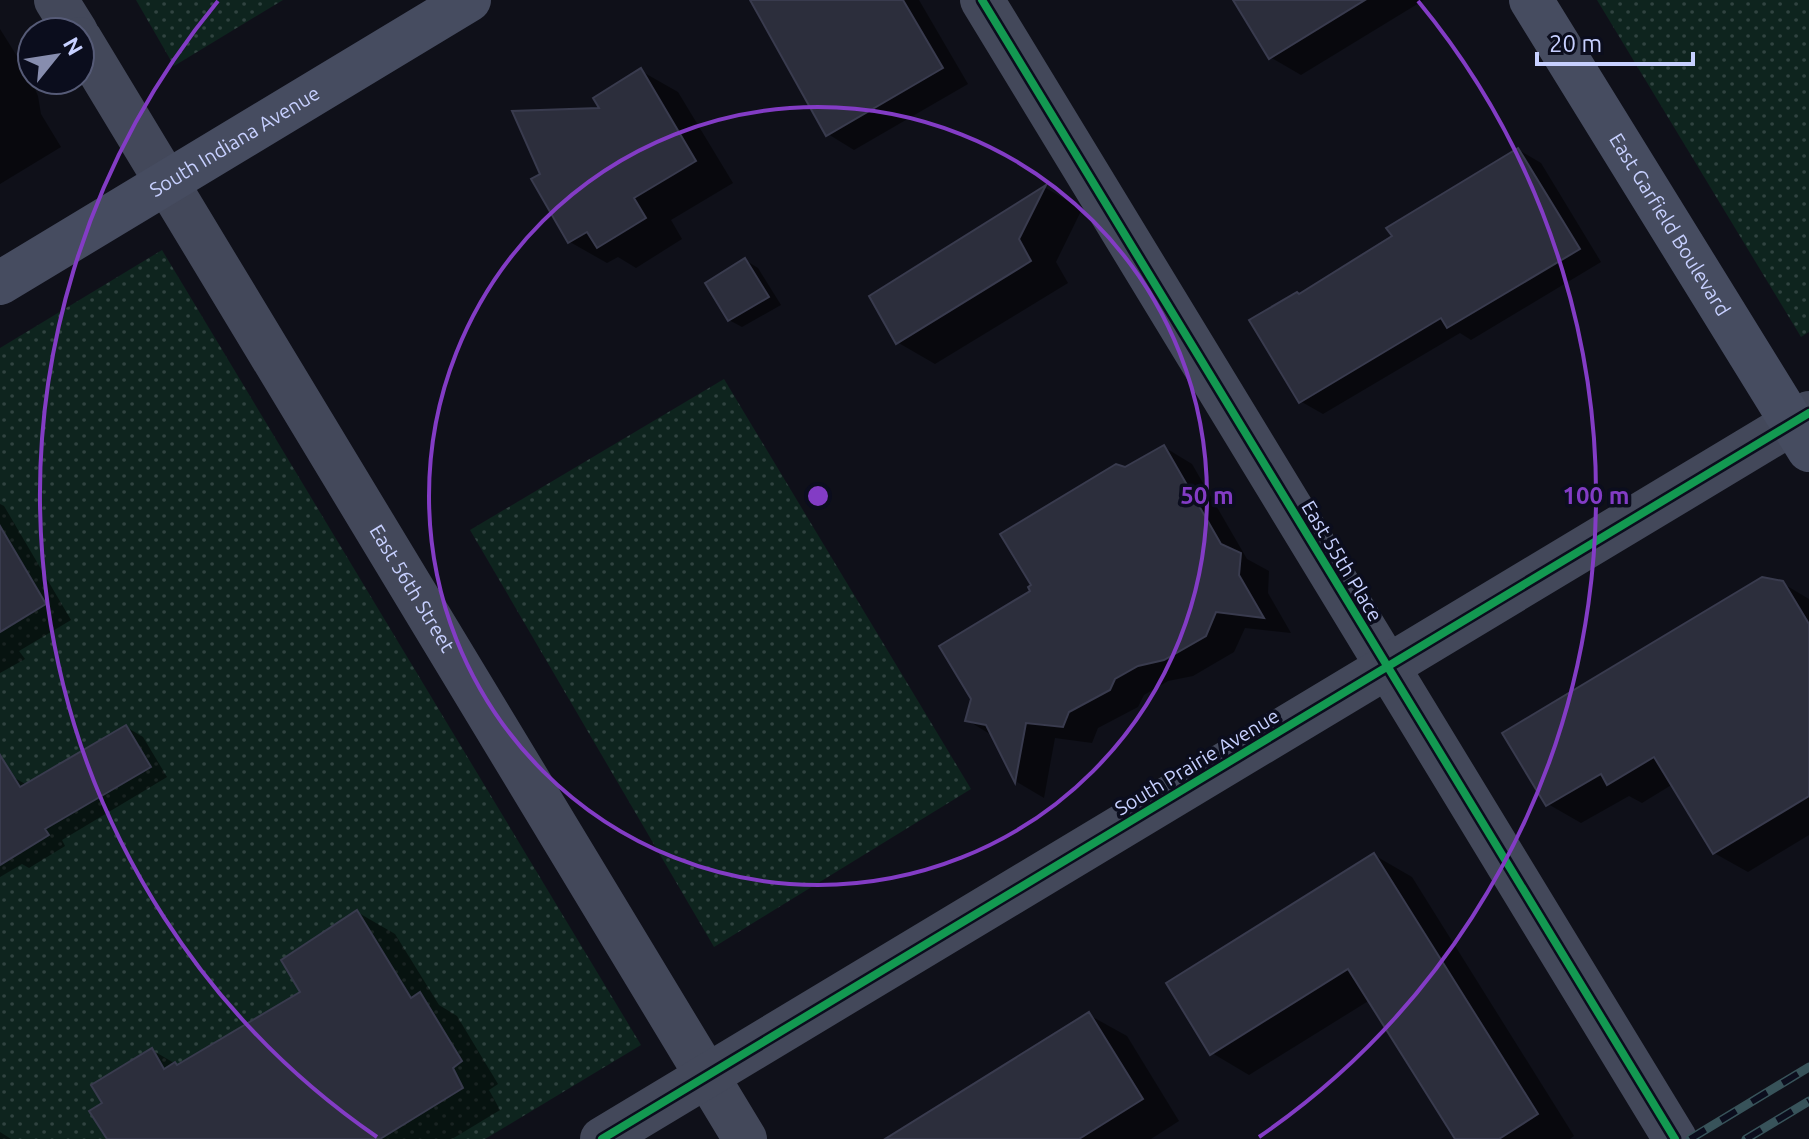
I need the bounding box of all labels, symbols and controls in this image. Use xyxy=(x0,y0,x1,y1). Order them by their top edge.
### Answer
north arrow xyxy=(16,16,96,96)
scale bar xyxy=(1537,16,1693,66)
text: 20 m xyxy=(1549,30,1602,57)
text: N xyxy=(59,32,89,59)
street label: South Indiana Avenue xyxy=(145,81,324,201)
street label: East Garfield Boulevard xyxy=(1605,129,1735,320)
centre of rings xyxy=(804,482,832,510)
text: 50 m xyxy=(1180,482,1234,509)
text: 100 m xyxy=(1563,482,1629,509)
street label: East 55th Place xyxy=(1297,496,1388,625)
street label: East 56th Street xyxy=(365,520,460,656)
street label: South Prairie Avenue xyxy=(1110,703,1283,820)

